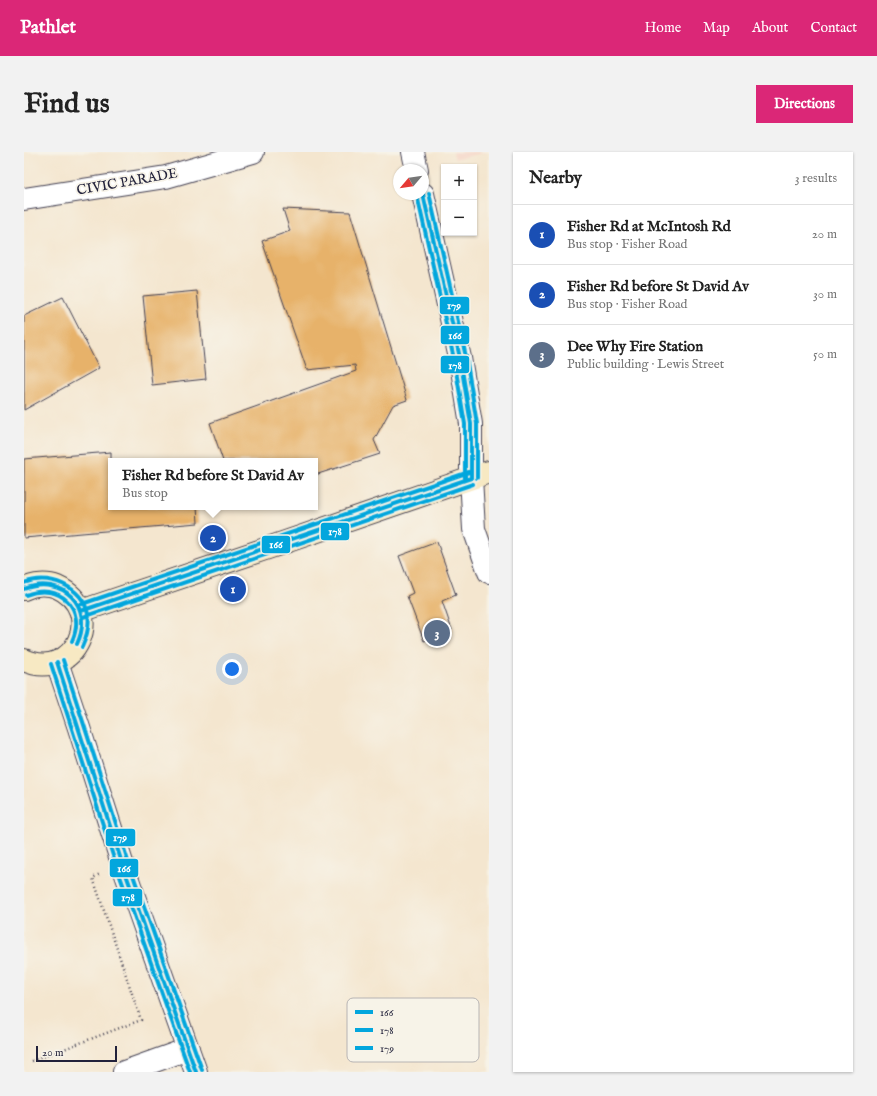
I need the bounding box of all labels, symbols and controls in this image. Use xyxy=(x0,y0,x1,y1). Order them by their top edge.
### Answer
text: Pathlet xyxy=(20,16,76,40)
text: Home xyxy=(645,19,681,37)
text: Map xyxy=(703,19,730,37)
text: About xyxy=(752,19,788,37)
text: Contact xyxy=(810,19,857,37)
button: Directions xyxy=(756,85,853,123)
text: Find us xyxy=(24,87,110,122)
street label: CIVIC PARADE xyxy=(75,164,179,200)
north arrow xyxy=(393,164,429,200)
map controls xyxy=(441,164,477,236)
button: + xyxy=(441,164,477,200)
text: Nearby xyxy=(529,168,582,189)
text: 3 results xyxy=(795,170,837,187)
button: − xyxy=(441,200,477,236)
text: Fisher Rd at McIntosh Rd xyxy=(567,217,731,236)
text: 1 xyxy=(540,226,544,243)
text: 20 m xyxy=(812,226,837,243)
text: Bus stop · Fisher Road xyxy=(567,236,688,253)
text: Fisher Rd before St David Av xyxy=(567,277,749,296)
text: 2 xyxy=(539,286,545,303)
text: 30 m xyxy=(813,286,837,303)
line badge: 179 xyxy=(439,296,470,315)
text: Bus stop · Fisher Road xyxy=(567,296,688,313)
text: 179 xyxy=(447,299,461,313)
line badge: 166 xyxy=(440,325,470,345)
text: 166 xyxy=(448,329,463,343)
text: Dee Why Fire Station xyxy=(567,337,703,356)
text: 3 xyxy=(540,346,544,363)
text: 50 m xyxy=(813,346,837,363)
line badge: 178 xyxy=(440,355,470,374)
text: Public building · Lewis Street xyxy=(567,356,724,373)
text: 178 xyxy=(448,359,462,373)
popup xyxy=(108,458,318,510)
text: Fisher Rd before St David Av xyxy=(122,466,304,485)
text: Bus stop xyxy=(122,485,168,502)
line badge: 178 xyxy=(320,522,350,541)
pin: 2 xyxy=(200,523,226,553)
text: 178 xyxy=(328,525,342,539)
line badge: 166 xyxy=(261,535,291,554)
text: 166 xyxy=(269,538,284,552)
pin: 1 xyxy=(220,574,246,604)
pin: 3 xyxy=(424,618,450,648)
your location xyxy=(222,659,242,679)
line badge: 179 xyxy=(105,828,136,847)
text: 179 xyxy=(113,831,127,845)
line badge: 166 xyxy=(109,858,139,878)
text: 166 xyxy=(117,862,132,876)
line badge: 178 xyxy=(112,888,143,907)
text: 178 xyxy=(121,891,135,905)
legend xyxy=(347,998,479,1062)
text: 166 xyxy=(380,1006,394,1020)
text: 178 xyxy=(380,1024,394,1038)
text: 179 xyxy=(380,1042,394,1056)
scale bar xyxy=(36,1044,117,1063)
text: 20 m xyxy=(42,1046,63,1060)

